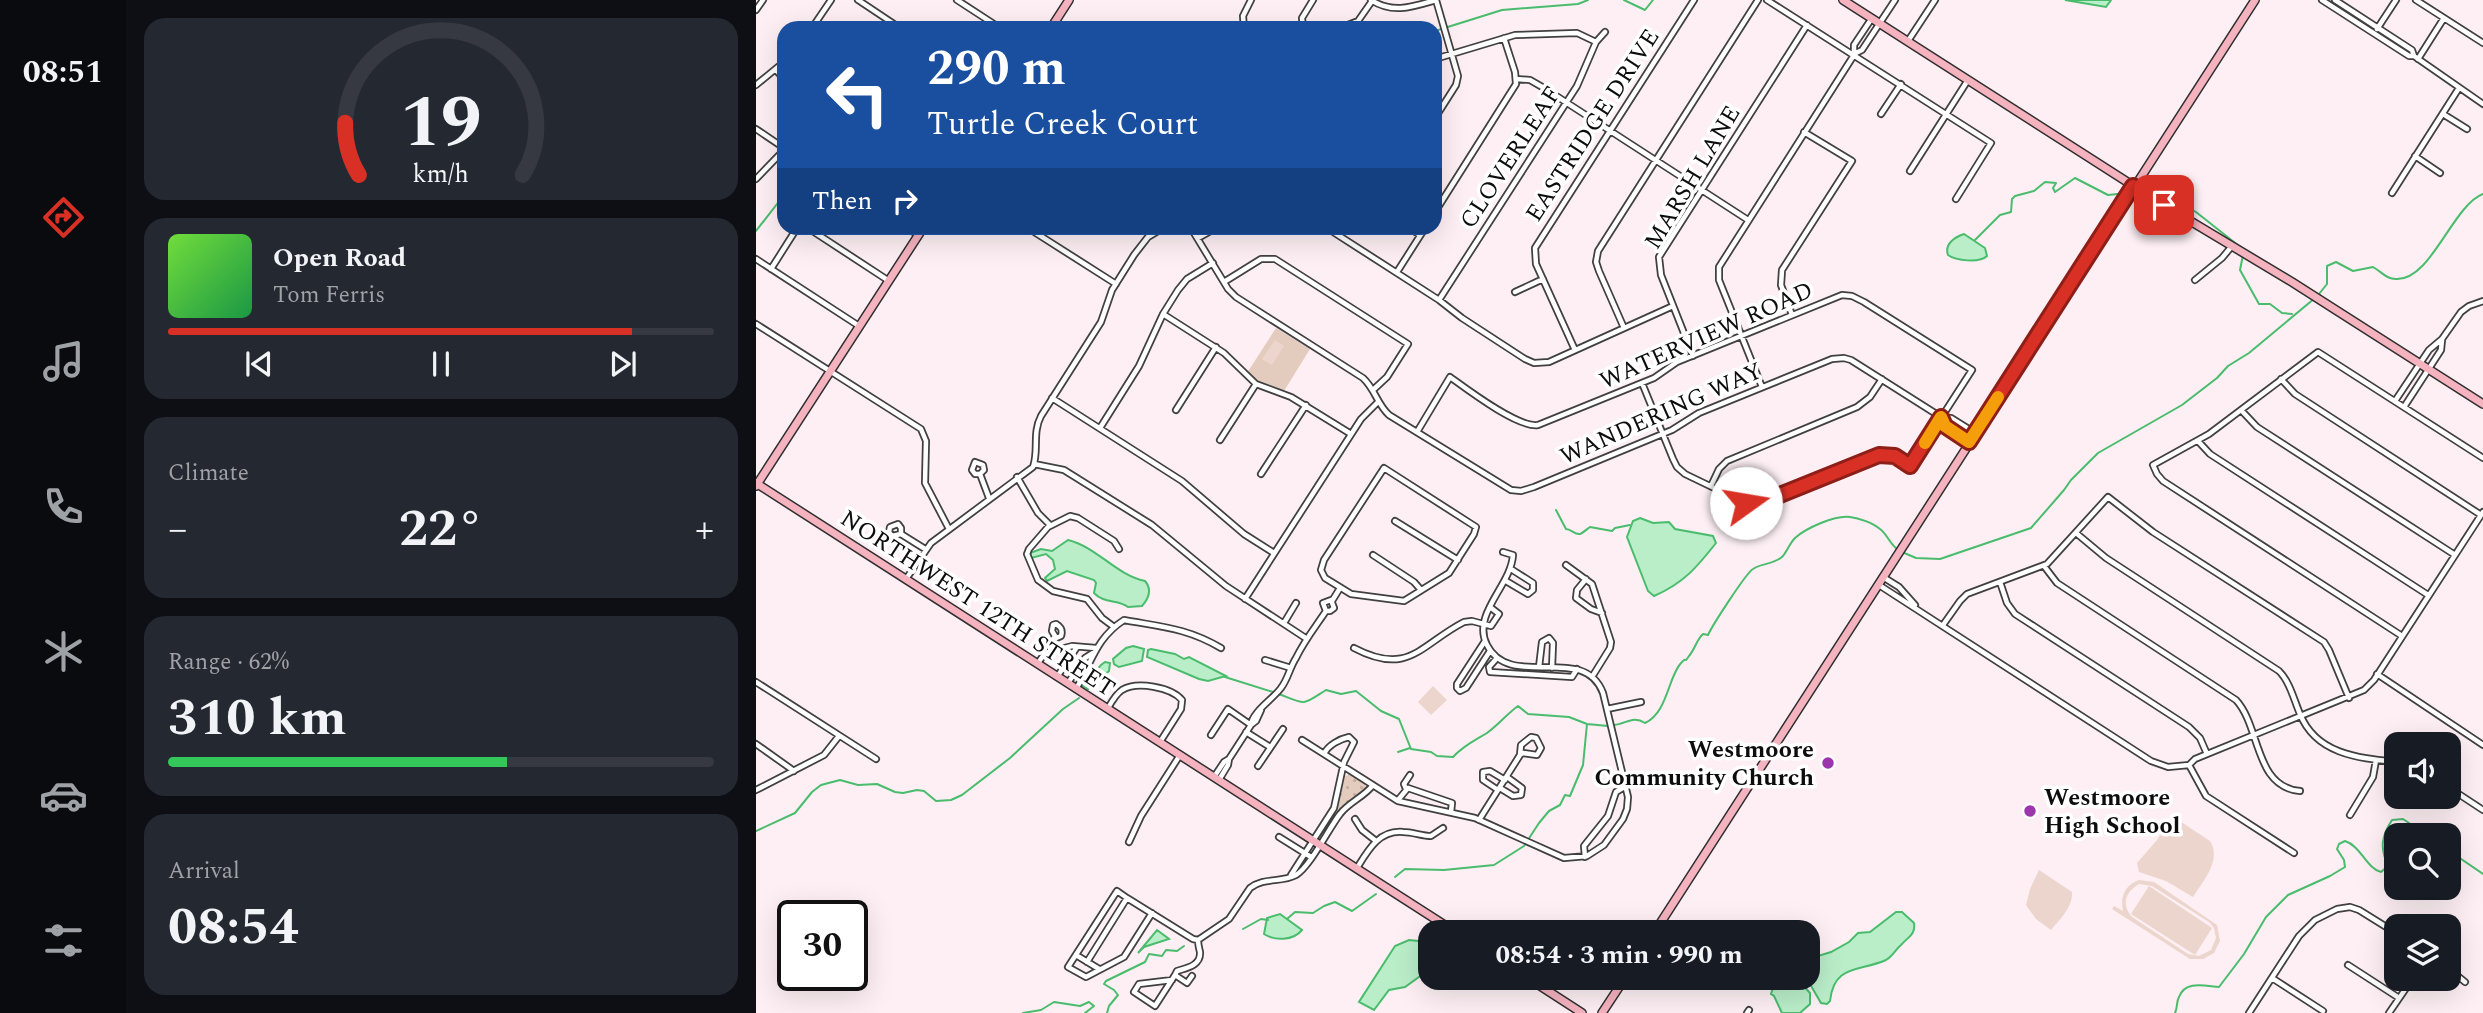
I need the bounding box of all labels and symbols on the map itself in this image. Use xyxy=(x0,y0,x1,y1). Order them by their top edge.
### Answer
street label: EASTRIDGE DRIVE xyxy=(1517,22,1669,229)
street label: CLOVERLEAF xyxy=(1451,79,1571,236)
street label: MARSH LANE xyxy=(1636,99,1750,256)
pin xyxy=(2134,175,2194,235)
street label: WATERVIEW ROAD xyxy=(1594,273,1819,399)
street label: WANDERING WAY xyxy=(1554,353,1769,475)
position arrow xyxy=(1709,466,1783,540)
street label: NORTHWEST 12TH STREET xyxy=(833,501,1122,707)
place label: Westmoore Community Church xyxy=(1594,732,1814,796)
marker: Westmoore Community Church xyxy=(1820,755,1836,771)
place label: Westmoore High School xyxy=(2044,780,2181,844)
marker: Westmoore High School xyxy=(2022,803,2038,819)
speed limit sign: 30 xyxy=(777,900,868,991)

